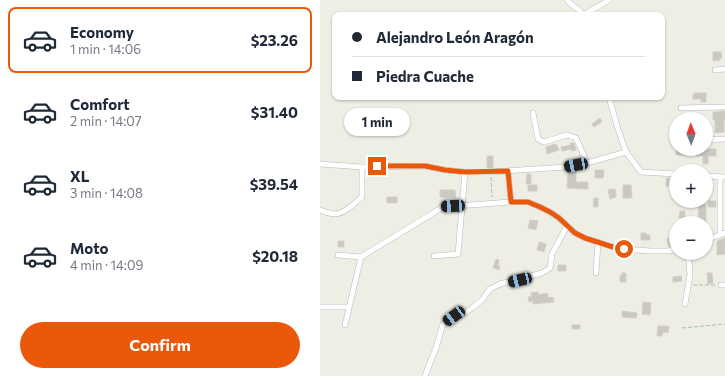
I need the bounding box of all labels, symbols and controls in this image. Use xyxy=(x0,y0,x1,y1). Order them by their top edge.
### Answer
icon: car xyxy=(22,22,58,58)
text: Economy xyxy=(70,23,134,41)
text: Alejandro León Aragón xyxy=(376,28,534,46)
text: $23.26 xyxy=(251,31,298,49)
text: 1 min · 14:06 xyxy=(70,41,141,57)
text: Piedra Cuache xyxy=(376,67,474,85)
icon: car xyxy=(22,94,58,130)
text: Comfort xyxy=(70,95,130,113)
text: $31.40 xyxy=(251,103,298,121)
callout: 1 min xyxy=(344,108,410,136)
north arrow xyxy=(669,112,713,156)
map controls xyxy=(669,112,713,260)
text: 2 min · 14:07 xyxy=(70,113,142,129)
text: 1 min xyxy=(362,114,392,130)
route end xyxy=(368,157,386,175)
car xyxy=(563,157,589,173)
button: + xyxy=(669,164,713,208)
icon: car xyxy=(22,166,58,202)
text: XL xyxy=(70,167,89,185)
text: $39.54 xyxy=(250,175,298,193)
text: 3 min · 14:08 xyxy=(70,185,143,201)
car xyxy=(441,199,465,213)
button: − xyxy=(669,216,713,260)
icon: car xyxy=(22,238,58,274)
text: Moto xyxy=(70,239,109,257)
route start xyxy=(615,240,633,258)
text: $20.18 xyxy=(252,247,298,265)
text: 4 min · 14:09 xyxy=(70,257,143,273)
car xyxy=(507,271,533,289)
car xyxy=(441,304,467,328)
button: Confirm xyxy=(20,322,300,368)

